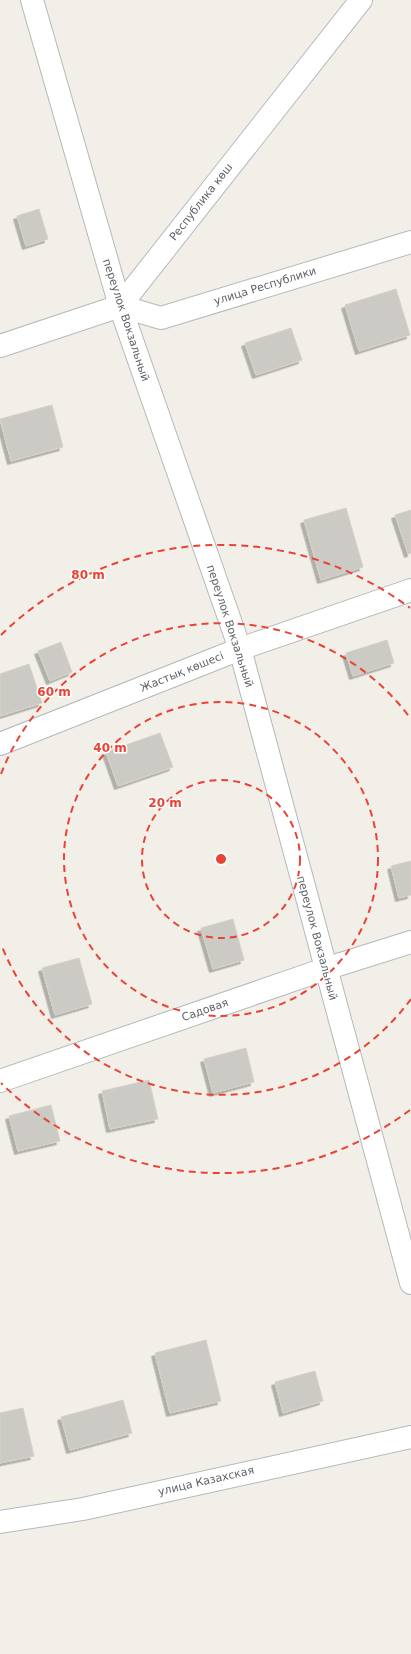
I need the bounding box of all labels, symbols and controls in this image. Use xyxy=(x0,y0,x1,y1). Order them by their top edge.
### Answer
street label: Республика көш xyxy=(167,161,235,243)
street label: переулок Вокзальный xyxy=(100,257,152,383)
street label: улица Республики xyxy=(212,264,318,308)
street label: переулок Вокзальный xyxy=(204,563,256,689)
text: 80 m xyxy=(71,568,105,582)
street label: Жастық көшесі xyxy=(138,649,226,695)
text: 60 m xyxy=(37,685,71,699)
text: 40 m xyxy=(93,741,127,755)
text: 20 m xyxy=(148,796,182,810)
centre of rings xyxy=(214,852,228,866)
street label: переулок Вокзальный xyxy=(294,874,340,1002)
street label: Садовая xyxy=(180,996,230,1024)
street label: улица Казахская xyxy=(157,1464,255,1498)

